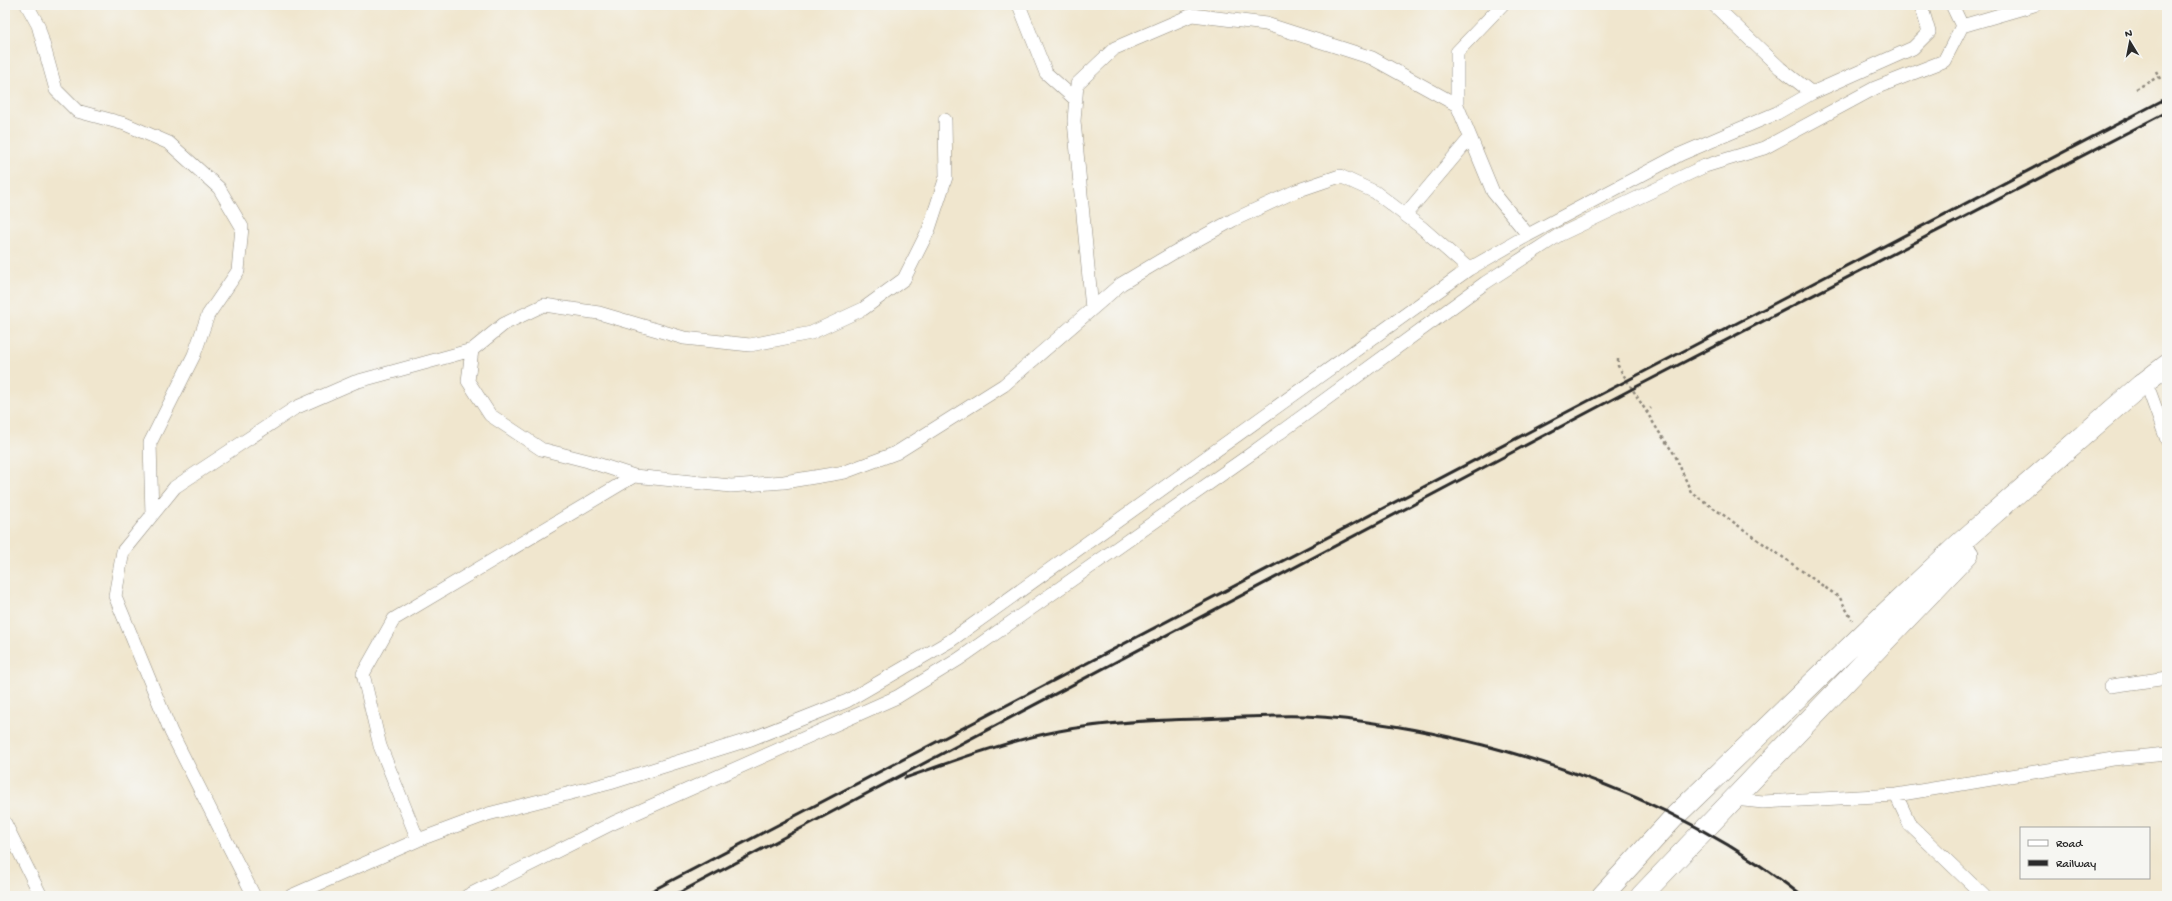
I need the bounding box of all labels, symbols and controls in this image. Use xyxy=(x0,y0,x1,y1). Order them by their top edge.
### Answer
north arrow xyxy=(2110,22,2150,62)
text: N xyxy=(2124,28,2133,41)
legend xyxy=(2020,827,2150,879)
text: Road xyxy=(2056,838,2083,852)
text: Railway xyxy=(2056,858,2096,872)

